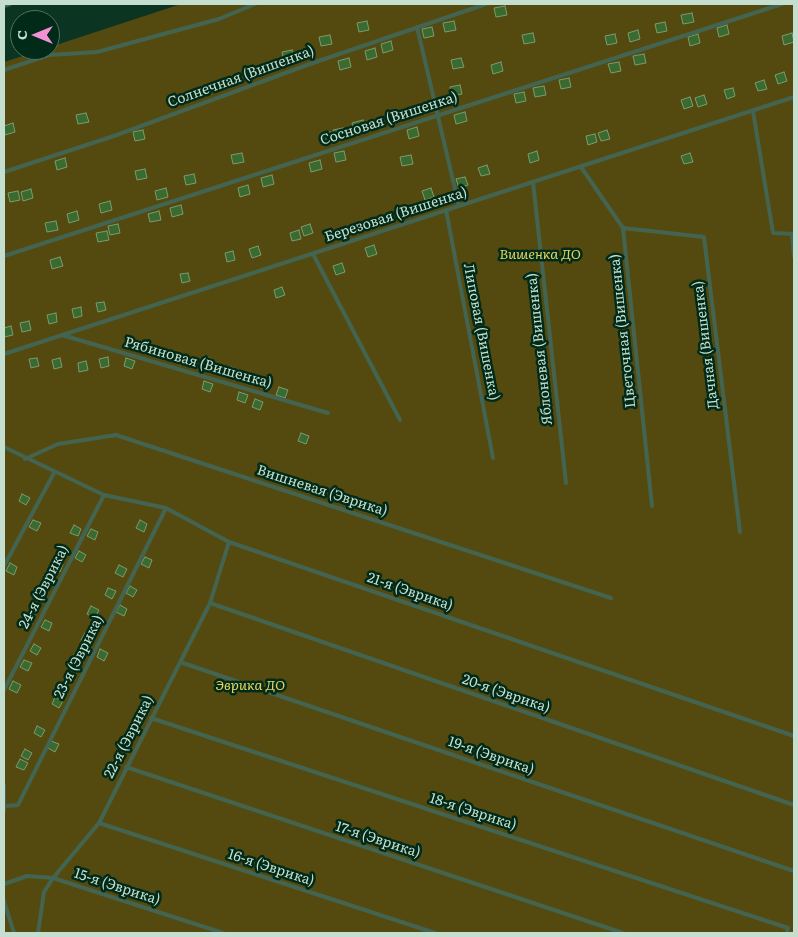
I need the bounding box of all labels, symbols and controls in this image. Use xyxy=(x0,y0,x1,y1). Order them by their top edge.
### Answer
north arrow xyxy=(10,10,60,60)
text: С xyxy=(11,30,31,40)
street label: Солнечная (Вишенка) xyxy=(165,43,317,111)
street label: Сосновая (Вишенка) xyxy=(318,89,460,149)
street label: Березовая (Вишенка) xyxy=(323,184,469,246)
park label: Вишенка ДО xyxy=(499,247,581,263)
street label: Цветочная (Вишенка) xyxy=(607,253,639,409)
street label: Липовая (Вишенка) xyxy=(460,262,502,402)
street label: Яблоневая (Вишенка) xyxy=(524,272,556,426)
street label: Дачная (Вишенка) xyxy=(690,280,722,410)
street label: Рябиновая (Вишенка) xyxy=(122,334,274,392)
street label: Вишневая (Эврика) xyxy=(255,462,389,520)
street label: 24-я (Эврика) xyxy=(16,542,72,632)
street label: 21-я (Эврика) xyxy=(365,569,455,615)
street label: 23-я (Эврика) xyxy=(51,612,107,702)
street label: 20-я (Эврика) xyxy=(460,671,552,717)
park label: Эврика ДО xyxy=(215,678,285,694)
street label: 22-я (Эврика) xyxy=(101,693,157,781)
street label: 19-я (Эврика) xyxy=(446,733,536,779)
street label: 18-я (Эврика) xyxy=(428,790,518,834)
street label: 17-я (Эврика) xyxy=(333,818,423,862)
street label: 16-я (Эврика) xyxy=(226,846,316,890)
street label: 15-я (Эврика) xyxy=(72,865,162,909)

